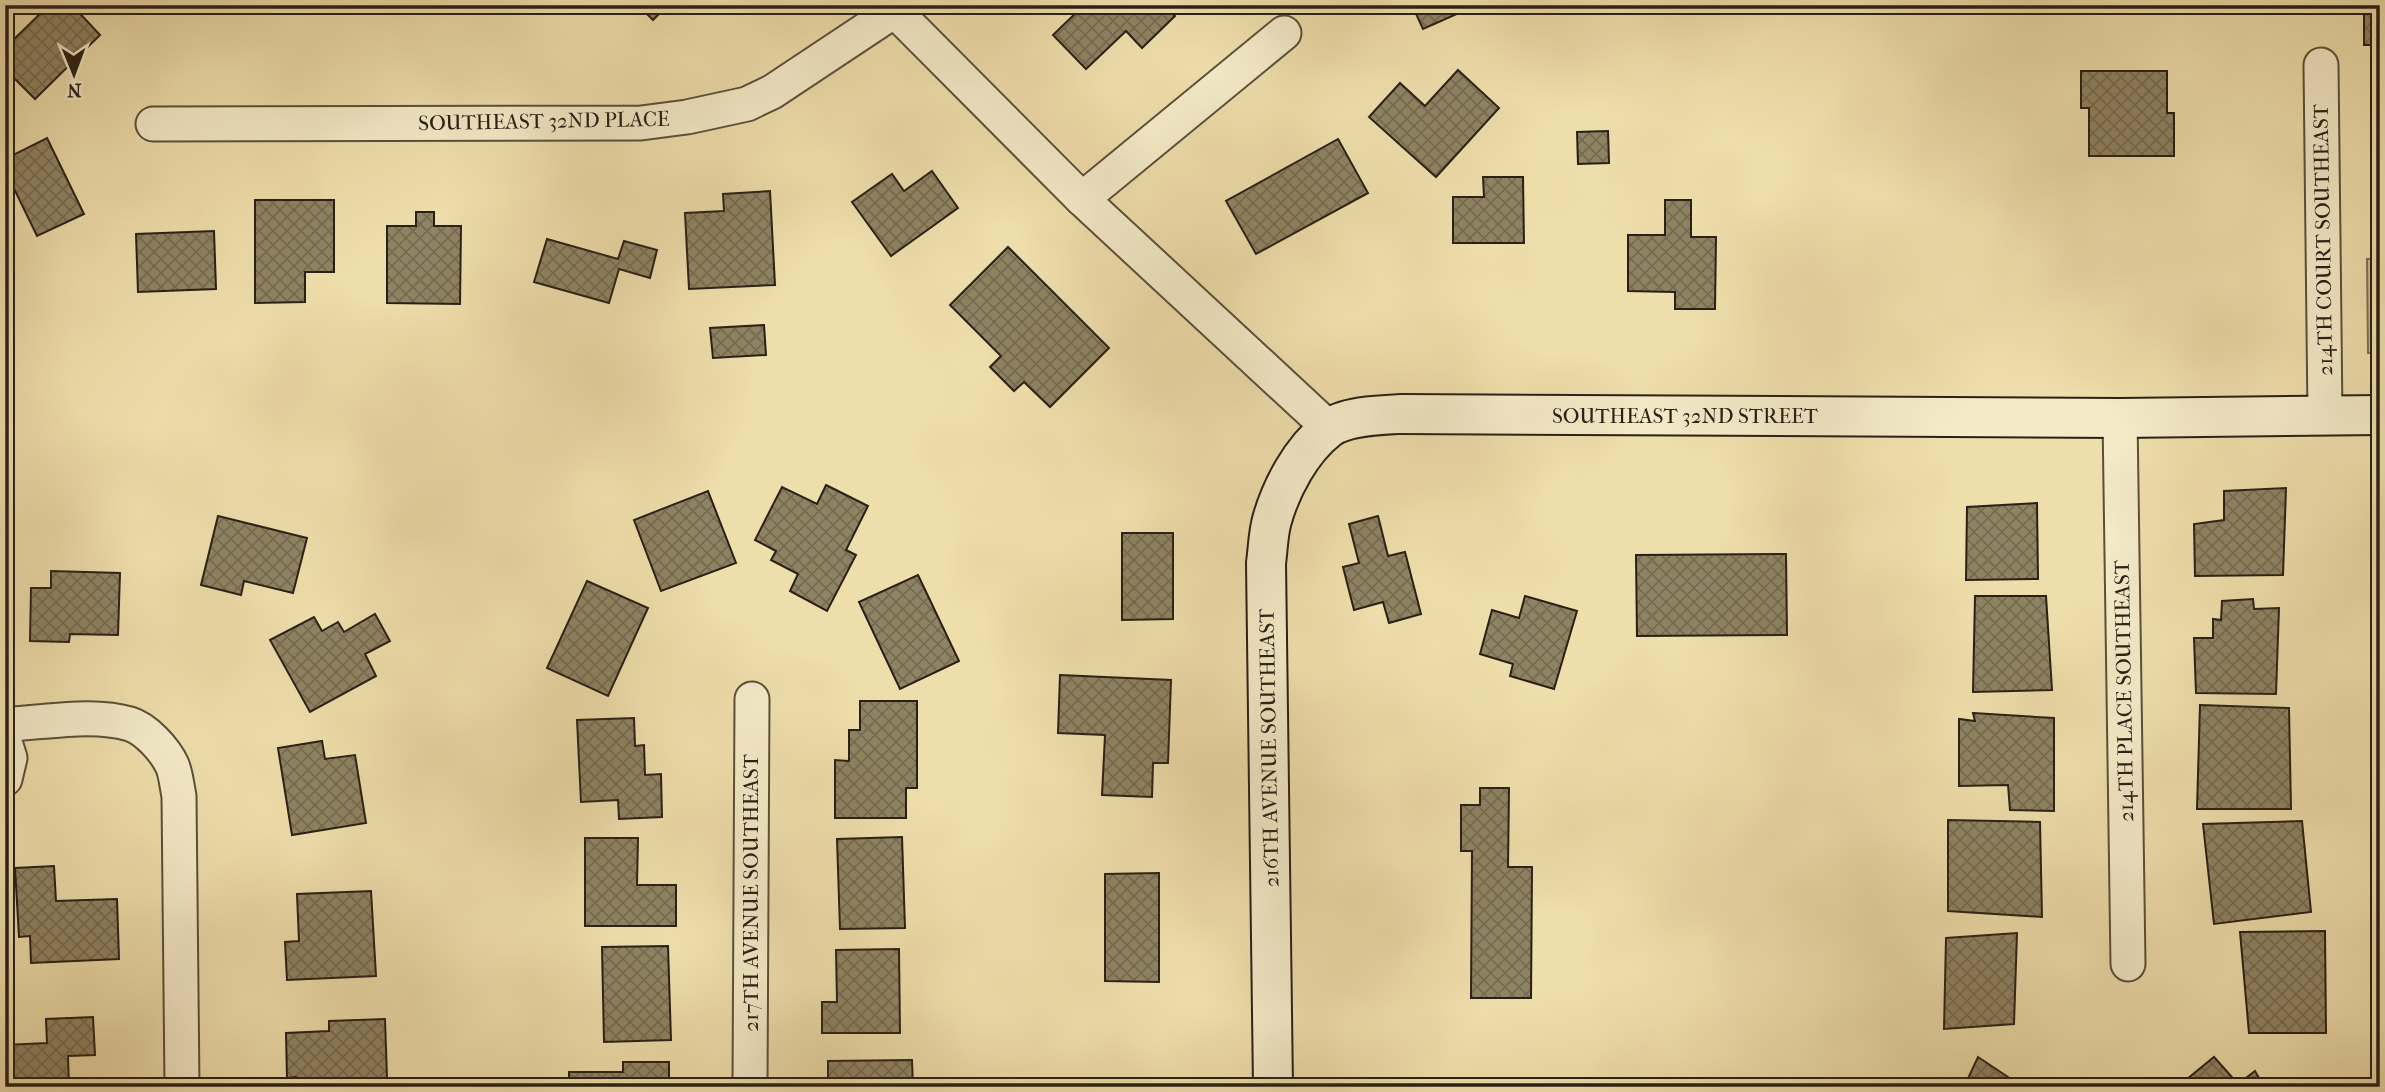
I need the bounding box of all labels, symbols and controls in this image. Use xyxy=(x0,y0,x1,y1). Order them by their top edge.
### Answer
north arrow xyxy=(38,38,108,108)
text: N xyxy=(66,79,82,101)
street label: 214TH COURT SOUTHEAST xyxy=(2309,103,2337,376)
street label: SOUTHEAST 32ND PLACE xyxy=(418,107,670,135)
street label: SOUTHEAST 32ND STREET xyxy=(1552,404,1819,428)
street label: 214TH PLACE SOUTHEAST xyxy=(2110,559,2138,822)
street label: 216TH AVENUE SOUTHEAST xyxy=(1255,608,1283,888)
street label: 217TH AVENUE SOUTHEAST xyxy=(739,753,763,1032)

